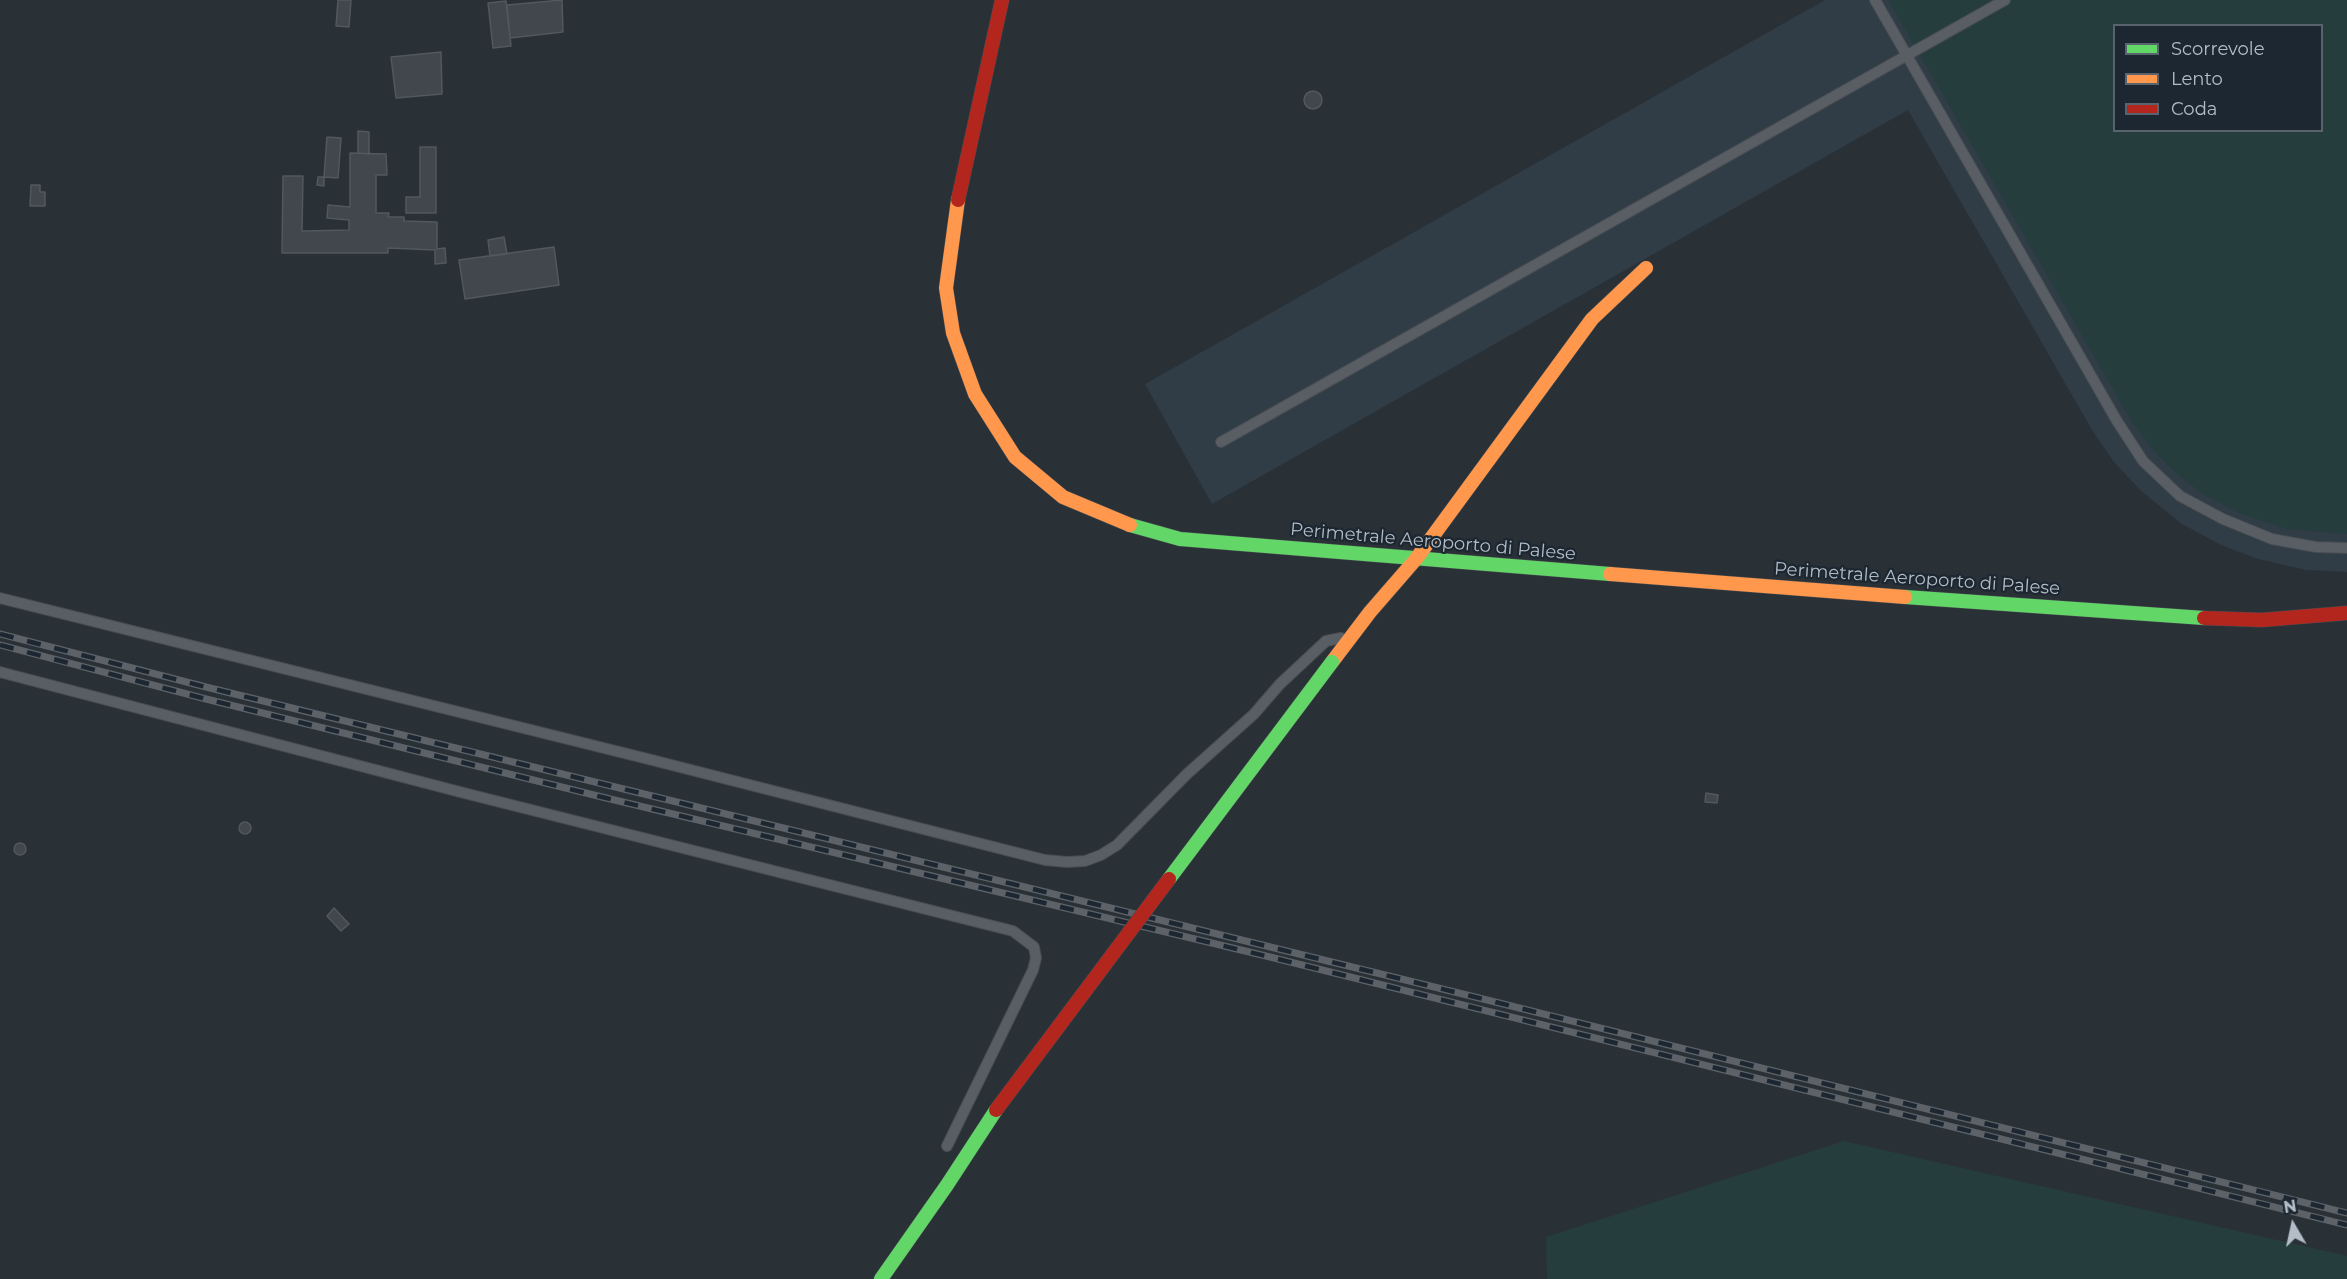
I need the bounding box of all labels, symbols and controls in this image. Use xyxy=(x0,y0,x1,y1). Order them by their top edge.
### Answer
legend xyxy=(2113,24,2323,132)
text: Scorrevole xyxy=(2171,38,2265,60)
text: Lento xyxy=(2171,68,2223,90)
text: Coda xyxy=(2171,98,2217,120)
street label: Perimetrale Aeroporto di Palese xyxy=(1289,519,1577,565)
street label: Perimetrale Aeroporto di Palese xyxy=(1773,558,2061,600)
north arrow xyxy=(2263,1195,2323,1255)
text: N xyxy=(2282,1196,2298,1217)

